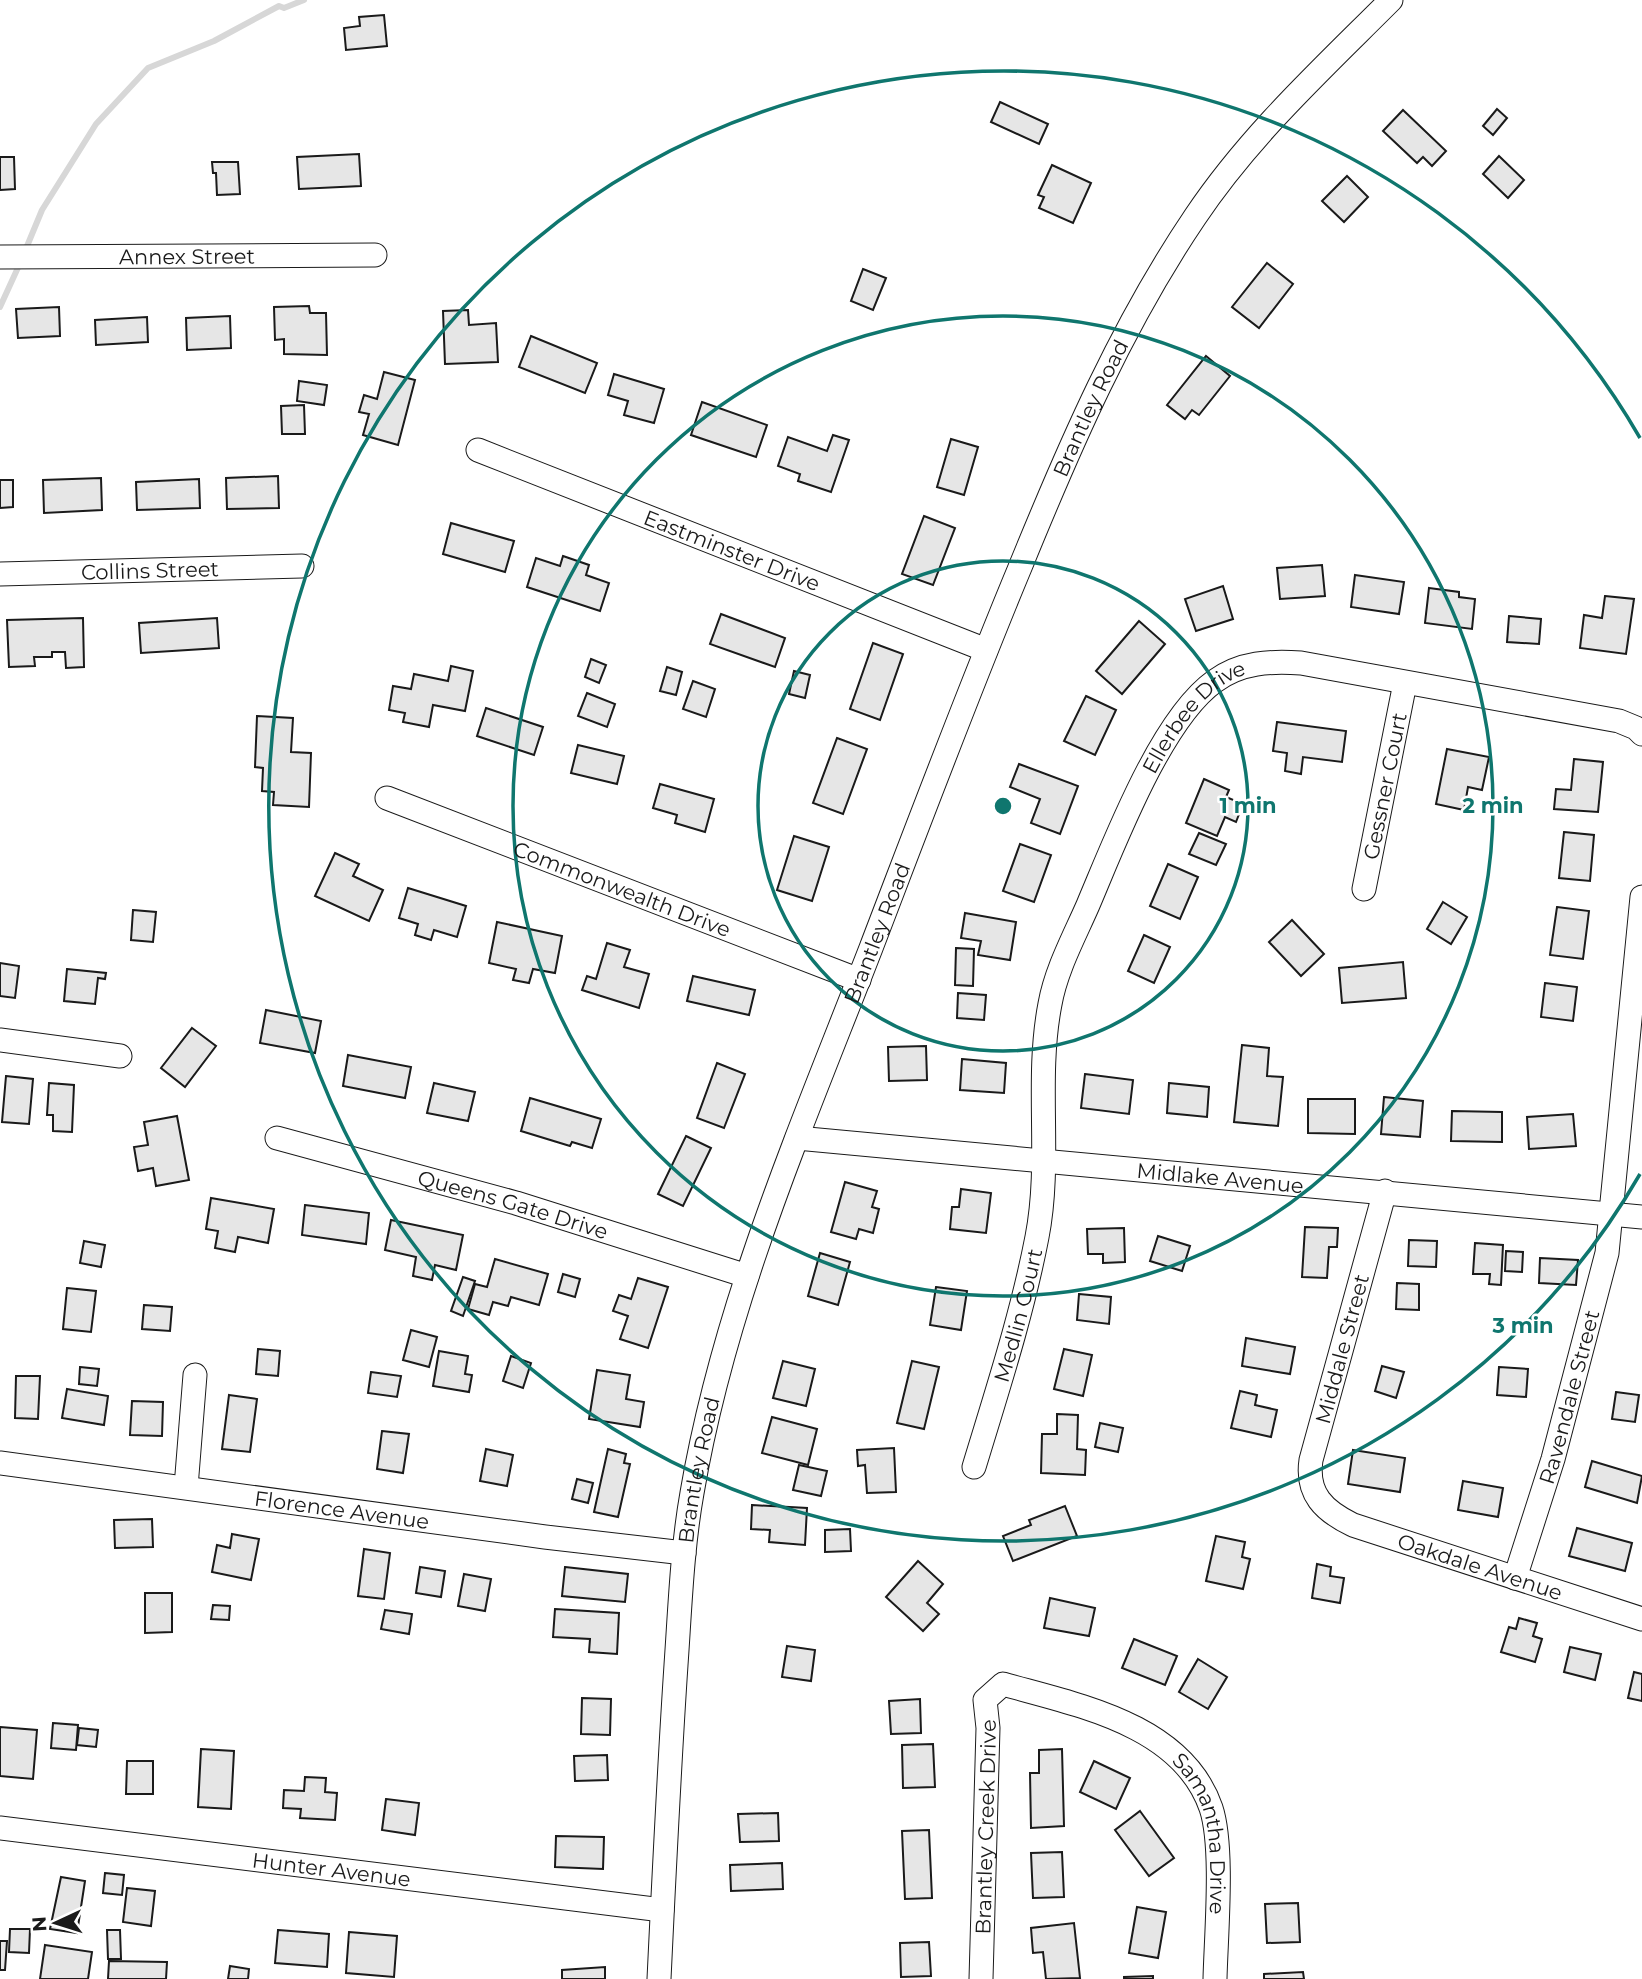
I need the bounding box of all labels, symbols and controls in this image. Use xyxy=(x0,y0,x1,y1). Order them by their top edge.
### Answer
street label: Annex Street xyxy=(119,243,255,269)
street label: Brantley Road xyxy=(1047,335,1133,480)
street label: Eastminster Drive xyxy=(640,504,824,596)
street label: Collins Street xyxy=(81,556,219,584)
street label: Ellerbee Drive xyxy=(1137,655,1248,777)
street label: Gessner Court xyxy=(1358,710,1411,862)
text: 1 min xyxy=(1219,793,1277,818)
text: 2 min xyxy=(1462,793,1524,818)
centre of rings xyxy=(991,794,1015,818)
street label: Commonwealth Drive xyxy=(510,835,734,942)
street label: Brantley Road xyxy=(838,859,915,1007)
street label: Midlake Avenue xyxy=(1136,1157,1305,1198)
street label: Queens Gate Drive xyxy=(415,1164,611,1244)
street label: Medlin Court xyxy=(988,1246,1047,1385)
street label: Middale Street xyxy=(1310,1271,1374,1427)
street label: Ravendale Street xyxy=(1533,1307,1604,1487)
text: 3 min xyxy=(1491,1313,1554,1338)
street label: Brantley Road xyxy=(673,1394,724,1545)
street label: Florence Avenue xyxy=(253,1485,431,1534)
street label: Oakdale Avenue xyxy=(1395,1528,1566,1605)
street label: Brantley Creek Drive xyxy=(970,1718,1001,1935)
street label: Samantha Drive xyxy=(1168,1747,1231,1915)
street label: Hunter Avenue xyxy=(251,1847,412,1891)
north arrow xyxy=(21,1888,91,1958)
text: N xyxy=(28,1916,52,1933)

